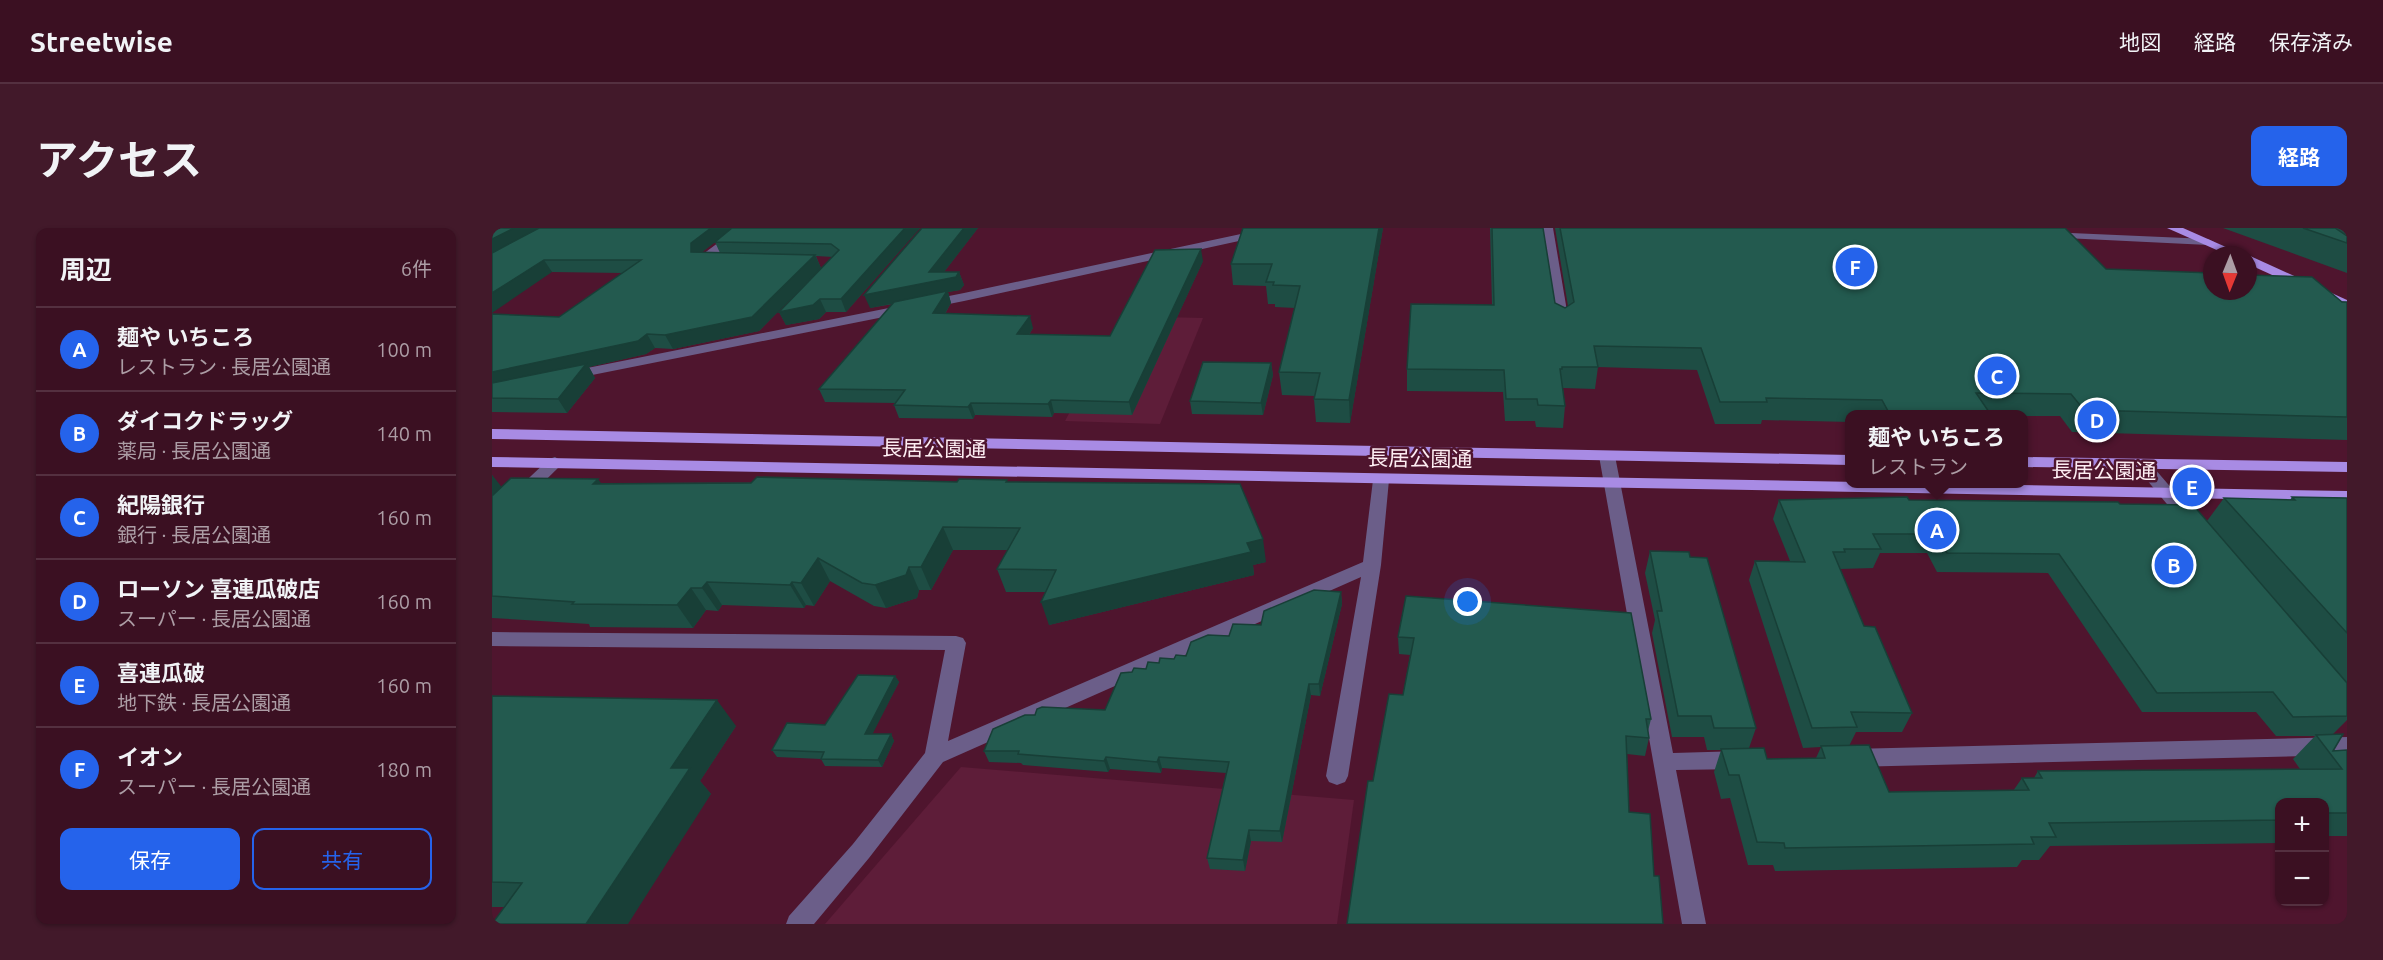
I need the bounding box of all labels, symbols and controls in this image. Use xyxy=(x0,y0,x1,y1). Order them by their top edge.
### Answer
text: Streetwise xyxy=(30,26,173,57)
text: 地図 xyxy=(2119,30,2161,54)
text: 経路 xyxy=(2194,30,2236,54)
text: 保存済み xyxy=(2269,30,2353,54)
button: 経路 xyxy=(2251,126,2347,186)
text: アクセス xyxy=(36,136,202,183)
pin: F xyxy=(1836,244,1874,290)
north arrow xyxy=(2203,246,2257,300)
text: 周辺 xyxy=(60,255,112,284)
text: 6件 xyxy=(401,257,432,280)
text: 麺や いちころ xyxy=(117,324,254,349)
text: A xyxy=(72,338,87,361)
text: 100 m xyxy=(376,338,432,361)
pin: C xyxy=(1978,354,2016,398)
text: レストラン · 長居公園通 xyxy=(117,355,331,378)
pin: D xyxy=(2078,398,2116,442)
text: ダイコクドラッグ xyxy=(117,408,293,433)
popup xyxy=(1845,410,2028,488)
text: B xyxy=(73,422,86,445)
text: 140 m xyxy=(376,422,432,445)
text: 麺や いちころ xyxy=(1868,424,2005,449)
street label: 長居公園通 xyxy=(881,435,987,461)
text: 薬局 · 長居公園通 xyxy=(117,439,271,462)
street label: 長居公園通 xyxy=(1367,445,1473,471)
text: レストラン xyxy=(1868,455,1968,478)
street label: 長居公園通 xyxy=(2051,457,2157,483)
pin: E xyxy=(2172,464,2212,510)
text: 紀陽銀行 xyxy=(117,492,205,517)
text: C xyxy=(73,506,86,529)
text: 160 m xyxy=(376,506,432,529)
pin: A xyxy=(1918,508,1956,552)
text: 銀行 · 長居公園通 xyxy=(117,523,271,546)
pin: B xyxy=(2154,542,2194,588)
text: ローソン 喜連瓜破店 xyxy=(117,576,320,601)
your location xyxy=(1453,587,1482,616)
text: D xyxy=(72,590,87,613)
text: 160 m xyxy=(376,590,432,613)
text: スーパー · 長居公園通 xyxy=(117,607,311,630)
text: 喜連瓜破 xyxy=(117,660,205,685)
text: E xyxy=(74,674,85,697)
text: 160 m xyxy=(376,674,432,697)
text: 地下鉄 · 長居公園通 xyxy=(117,691,291,714)
text: イオン xyxy=(117,744,183,769)
text: F xyxy=(74,758,85,781)
text: 180 m xyxy=(376,758,432,781)
text: スーパー · 長居公園通 xyxy=(117,775,311,798)
map controls xyxy=(2275,798,2329,906)
button: + xyxy=(2275,798,2329,852)
button: 保存 xyxy=(60,828,240,890)
button: 共有 xyxy=(252,828,432,890)
button: − xyxy=(2275,852,2329,906)

